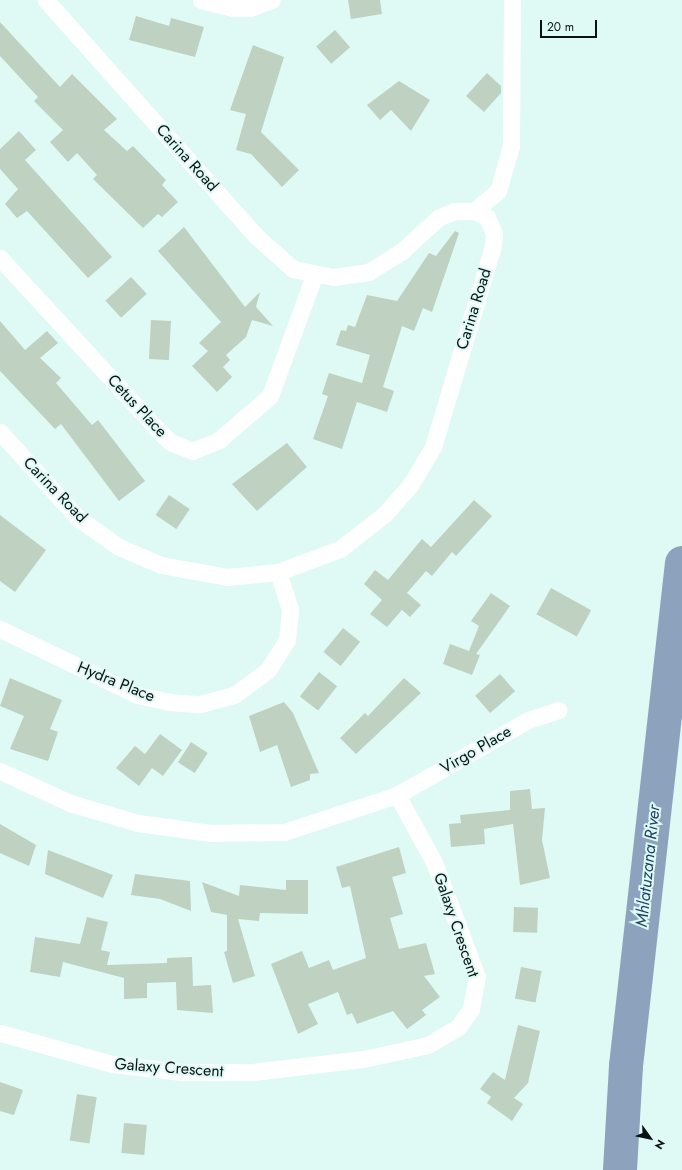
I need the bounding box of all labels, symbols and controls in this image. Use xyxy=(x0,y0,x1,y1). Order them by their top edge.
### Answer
scale bar xyxy=(542,12,599,38)
text: 20 m xyxy=(547,18,574,36)
street label: Carina Road xyxy=(152,120,222,196)
street label: Carina Road xyxy=(453,266,495,352)
street label: Cetus Place xyxy=(103,371,171,441)
street label: Carina Road xyxy=(19,453,91,527)
street label: Hydra Place xyxy=(75,658,157,706)
street label: Virgo Place xyxy=(437,722,515,778)
water label: Mhlatuzana River xyxy=(631,804,665,928)
street label: Galaxy Crescent xyxy=(429,870,483,980)
street label: Galaxy Crescent xyxy=(114,1055,224,1081)
north arrow xyxy=(630,1118,670,1158)
text: N xyxy=(651,1137,669,1153)

